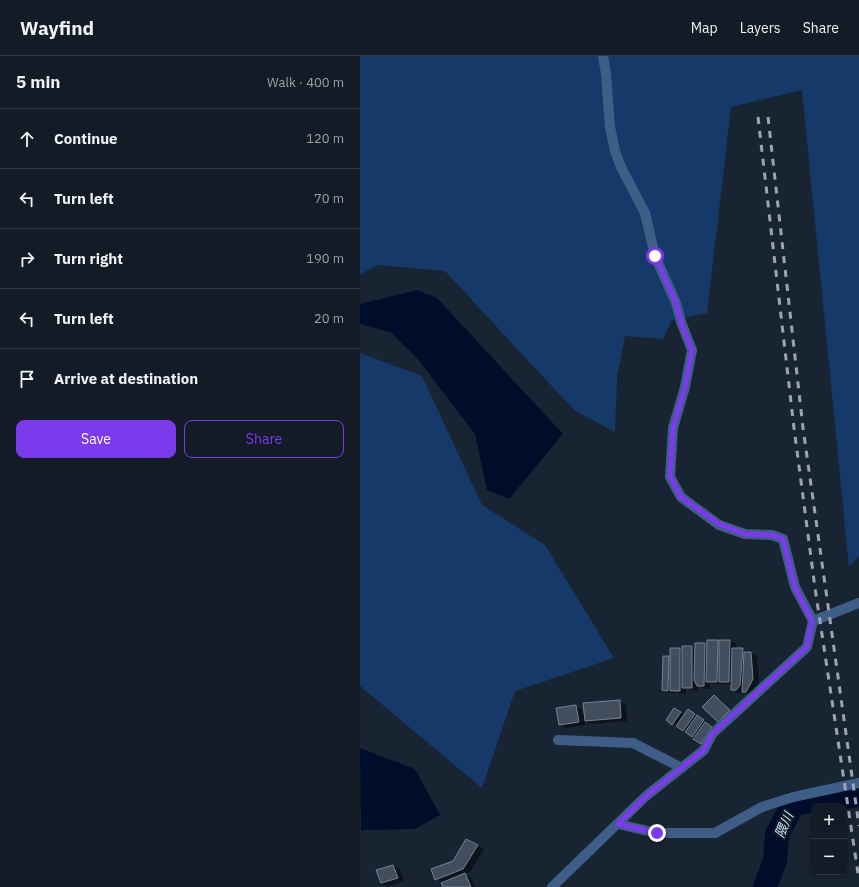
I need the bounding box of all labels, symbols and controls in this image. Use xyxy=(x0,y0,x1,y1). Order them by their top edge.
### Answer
text: Wayfind xyxy=(20,16,94,40)
text: Map xyxy=(691,19,718,37)
text: Layers xyxy=(740,19,781,37)
text: Share xyxy=(803,19,839,37)
text: 5 min xyxy=(16,71,60,93)
text: Walk · 400 m xyxy=(267,74,344,91)
icon: ahead xyxy=(16,128,38,150)
text: Continue xyxy=(54,129,118,148)
text: 120 m xyxy=(306,130,344,147)
icon: left xyxy=(16,188,38,210)
text: Turn left xyxy=(54,189,114,208)
text: 70 m xyxy=(314,190,344,207)
route start xyxy=(646,247,664,265)
icon: right xyxy=(16,248,38,270)
text: Turn right xyxy=(54,249,123,268)
text: 190 m xyxy=(306,250,344,267)
icon: left xyxy=(16,308,38,330)
text: Turn left xyxy=(54,309,114,328)
text: 20 m xyxy=(314,310,344,327)
icon: arrive xyxy=(16,368,38,390)
text: Arrive at destination xyxy=(54,369,198,388)
button: Save xyxy=(16,420,176,458)
button: Share xyxy=(184,420,344,458)
map controls xyxy=(811,803,847,875)
button: + xyxy=(811,803,847,839)
water label: 隈川 xyxy=(771,808,798,840)
route end xyxy=(648,824,666,842)
button: − xyxy=(811,839,847,875)

